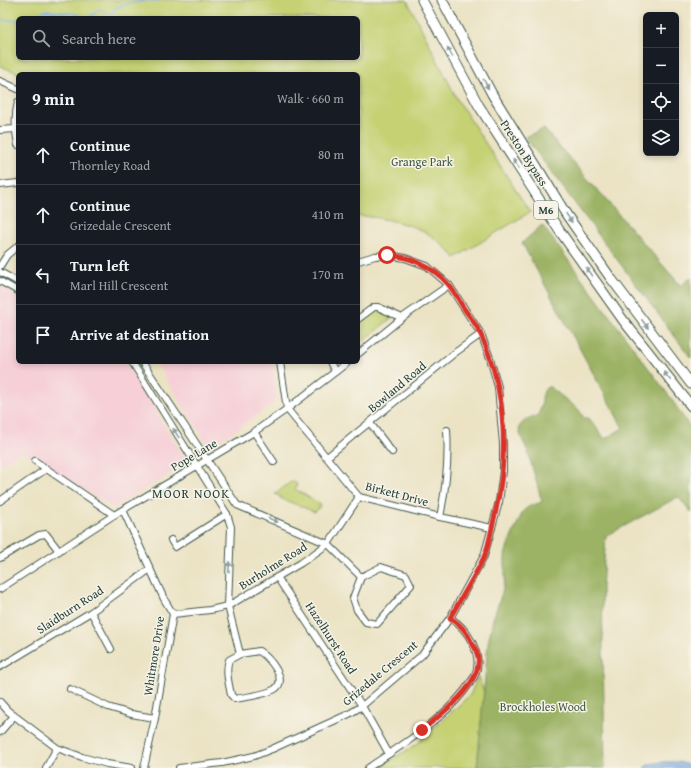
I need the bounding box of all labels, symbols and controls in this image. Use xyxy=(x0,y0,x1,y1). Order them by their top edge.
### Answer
map controls xyxy=(643,12,679,156)
button: + xyxy=(643,12,679,48)
search box xyxy=(16,16,360,60)
icon: search xyxy=(30,27,52,49)
text: Search here xyxy=(62,28,136,49)
one-way arrow xyxy=(446,47,453,58)
button: − xyxy=(643,48,679,84)
one-way arrow xyxy=(483,78,490,90)
button: locate xyxy=(643,84,679,120)
text: 9 min xyxy=(32,86,74,111)
text: Walk · 660 m xyxy=(277,89,344,108)
street label: Preston Bypass xyxy=(497,116,552,189)
button: layers xyxy=(643,120,679,156)
text: Continue xyxy=(70,135,131,156)
icon: ahead xyxy=(32,144,54,166)
text: 80 m xyxy=(318,145,344,164)
park label: Grange Park xyxy=(391,153,454,170)
text: Thornley Road xyxy=(70,156,150,175)
one-way arrow xyxy=(513,158,520,170)
text: Continue xyxy=(70,195,131,216)
road number: M6 xyxy=(534,201,558,219)
icon: ahead xyxy=(32,204,54,226)
text: 410 m xyxy=(312,205,344,224)
one-way arrow xyxy=(565,213,573,224)
text: Grizedale Crescent xyxy=(70,216,171,235)
route start xyxy=(378,246,396,264)
text: Turn left xyxy=(70,255,129,276)
icon: left xyxy=(32,264,54,286)
text: 170 m xyxy=(312,265,344,284)
one-way arrow xyxy=(585,267,593,277)
text: Marl Hill Crescent xyxy=(70,276,168,295)
one-way arrow xyxy=(641,318,649,329)
icon: arrive xyxy=(32,324,54,346)
text: Arrive at destination xyxy=(70,324,209,345)
street label: Bowland Road xyxy=(364,357,430,416)
one-way arrow xyxy=(662,370,671,381)
one-way arrow xyxy=(173,427,180,439)
street label: Pope Lane xyxy=(167,434,220,475)
street label: Birkett Drive xyxy=(364,477,431,510)
district label: MOOR NOOK xyxy=(152,484,230,503)
one-way arrow xyxy=(268,518,280,524)
street label: Burholme Road xyxy=(235,537,311,593)
one-way arrow xyxy=(226,560,232,573)
street label: Slaidburn Road xyxy=(33,581,107,638)
street label: Hazelhurst Road xyxy=(302,598,361,678)
street label: Whitmore Drive xyxy=(139,615,168,697)
street label: Grizedale Crescent xyxy=(338,636,422,709)
park label: Brockholes Wood xyxy=(500,698,587,715)
route end xyxy=(413,721,431,739)

